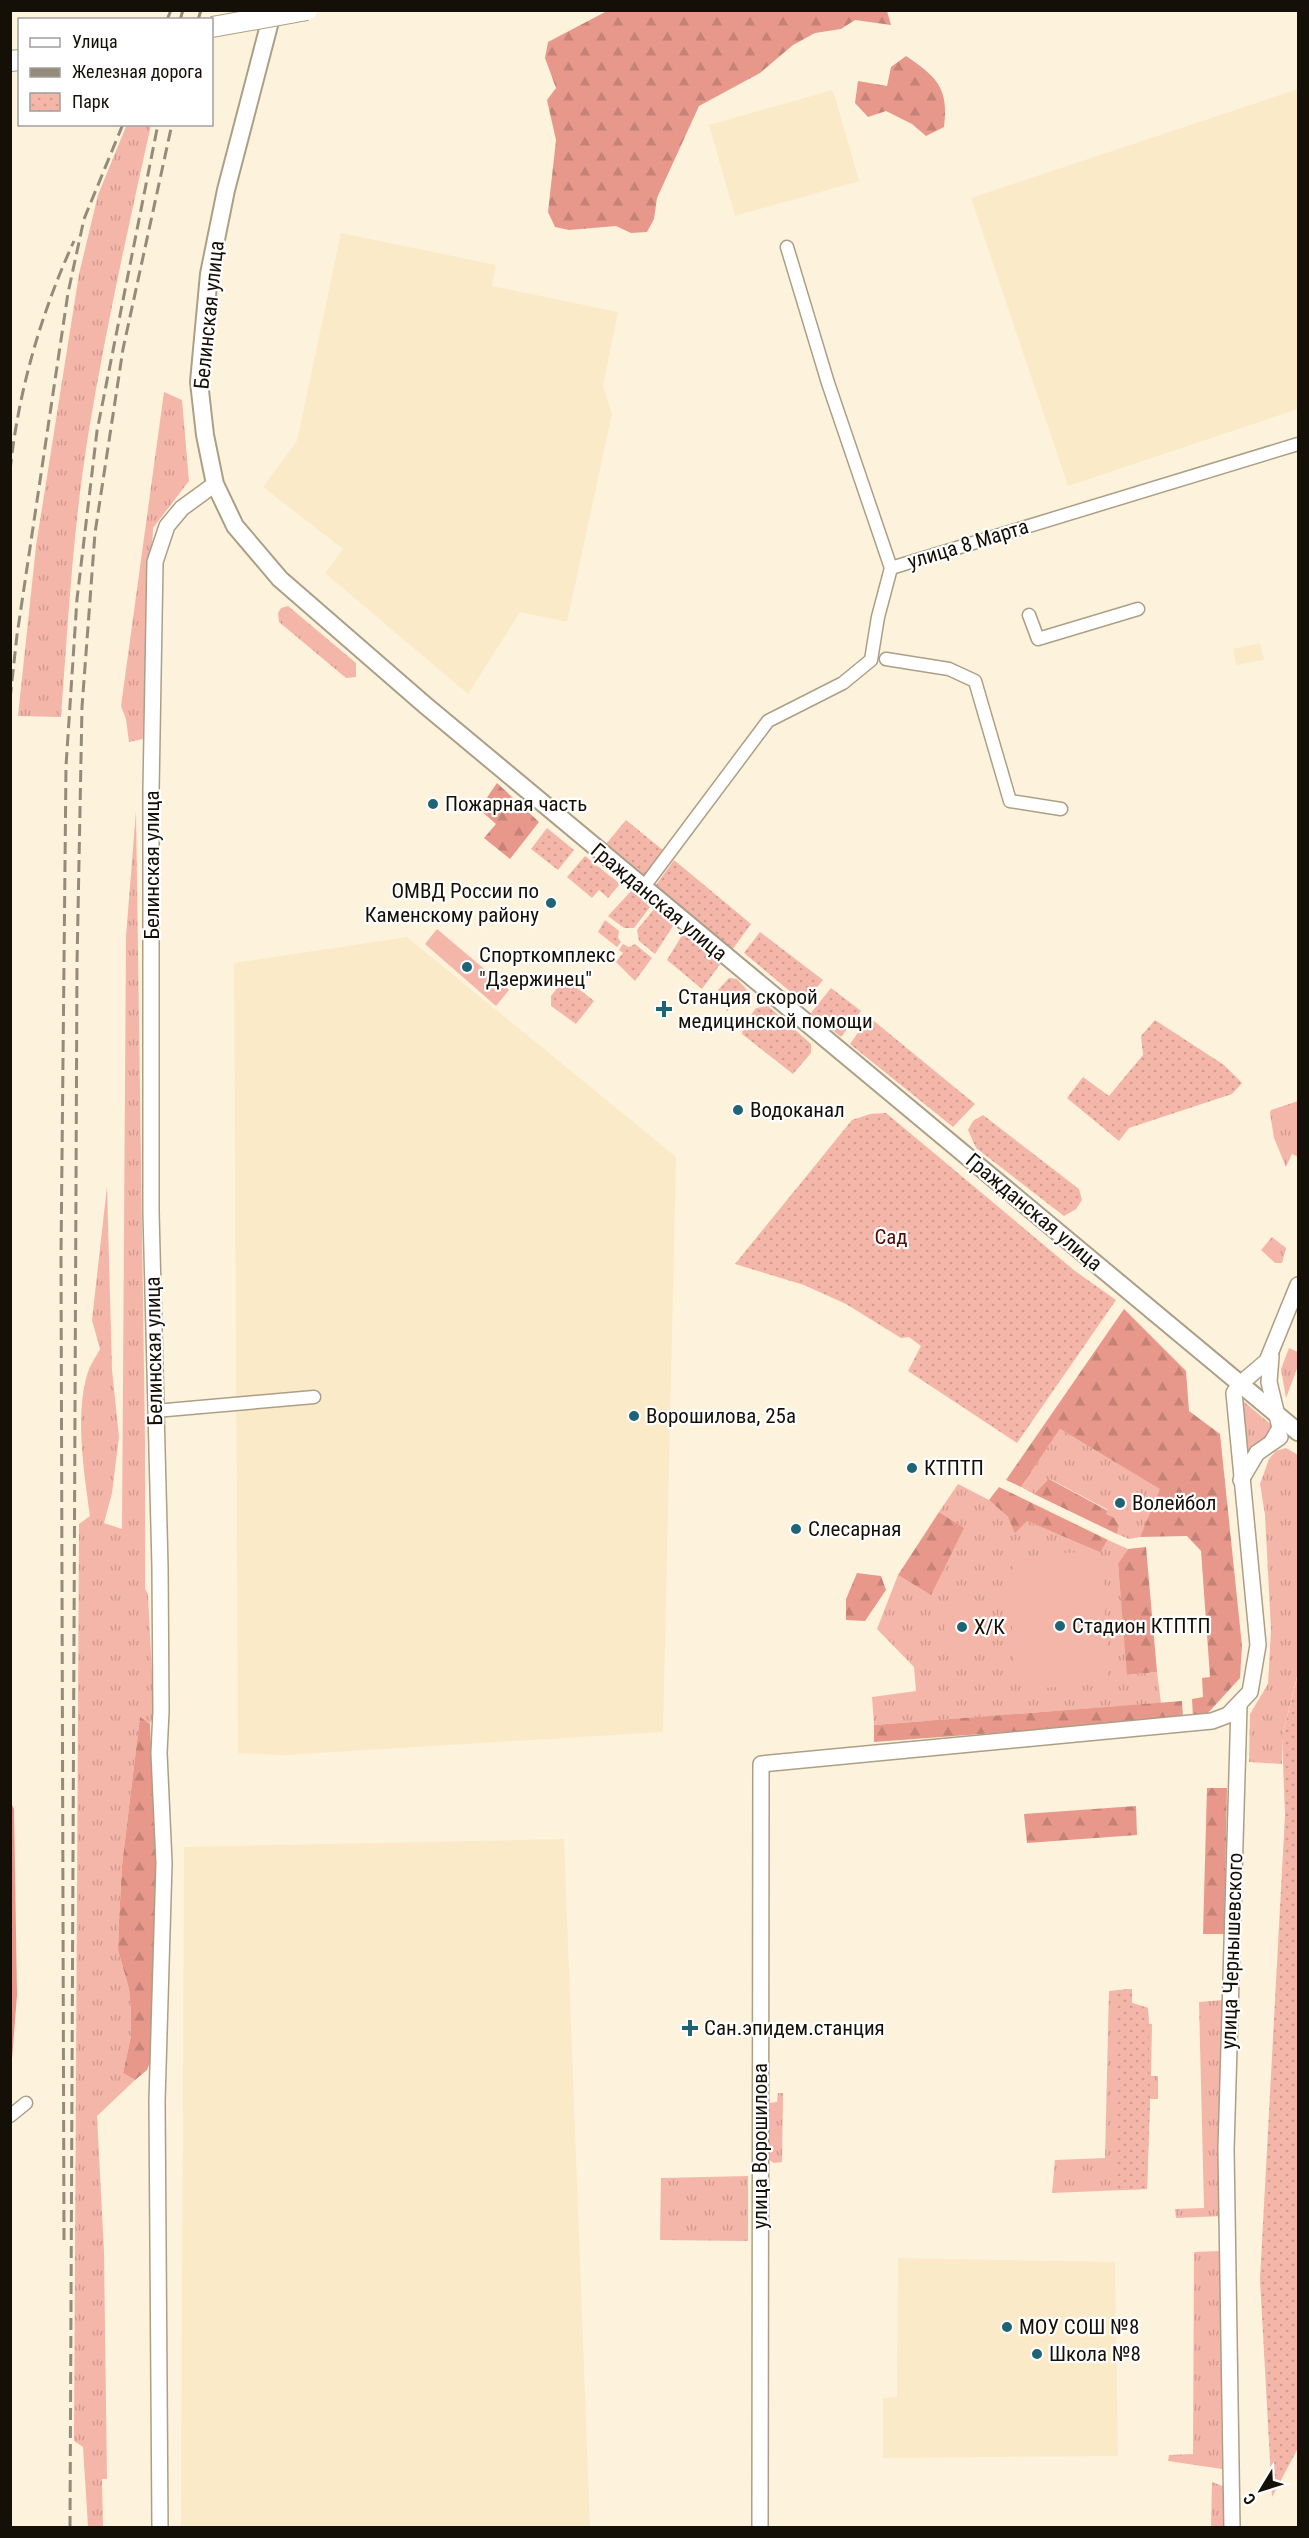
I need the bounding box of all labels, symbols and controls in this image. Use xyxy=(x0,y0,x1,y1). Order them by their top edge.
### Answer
legend xyxy=(18,18,213,126)
text: Улица xyxy=(72,31,118,52)
text: Железная дорога xyxy=(72,61,203,82)
text: Парк xyxy=(72,91,110,112)
street label: Белинская улица xyxy=(189,240,229,390)
street label: улица 8 Марта xyxy=(905,514,1031,574)
street label: Белинская улица xyxy=(140,790,164,940)
place label: Пожарная часть xyxy=(445,792,587,816)
marker: Пожарная часть xyxy=(426,797,440,811)
street label: Гражданская улица xyxy=(586,838,732,966)
place label: ОМВД России по Каменскому району xyxy=(365,879,539,927)
marker: ОМВД России по Каменскому району xyxy=(544,896,558,910)
place label: Спорткомплекс "Дзержинец" xyxy=(479,943,615,991)
marker: Спорткомплекс "Дзержинец" xyxy=(460,960,474,974)
place label: Станция скорой медицинской помощи xyxy=(678,985,873,1033)
marker: Станция скорой медицинской помощи xyxy=(655,1000,673,1018)
place label: Водоканал xyxy=(750,1098,845,1122)
marker: Водоканал xyxy=(731,1103,745,1117)
street label: Гражданская улица xyxy=(961,1148,1107,1276)
park label: Сад xyxy=(874,1225,908,1249)
street label: Белинская улица xyxy=(141,1276,167,1426)
place label: Ворошилова, 25а xyxy=(646,1404,796,1428)
marker: Ворошилова, 25а xyxy=(627,1409,641,1423)
place label: КТПТП xyxy=(924,1456,984,1480)
marker: КТПТП xyxy=(905,1461,919,1475)
place label: Волейбол xyxy=(1132,1491,1216,1515)
marker: Волейбол xyxy=(1113,1496,1127,1510)
place label: Слесарная xyxy=(808,1517,901,1541)
marker: Слесарная xyxy=(789,1522,803,1536)
place label: Стадион КТПТП xyxy=(1072,1614,1210,1638)
place label: Х/К xyxy=(974,1615,1005,1639)
marker: Стадион КТПТП xyxy=(1053,1619,1067,1633)
marker: Х/К xyxy=(955,1620,969,1634)
street label: улица Чернышевского xyxy=(1217,1852,1247,2050)
place label: Сан.эпидем.станция xyxy=(704,2016,885,2040)
marker: Сан.эпидем.станция xyxy=(681,2019,699,2037)
street label: улица Ворошилова xyxy=(748,2063,772,2229)
place label: МОУ СОШ №8 xyxy=(1019,2315,1139,2339)
marker: МОУ СОШ №8 xyxy=(1000,2320,1014,2334)
place label: Школа №8 xyxy=(1049,2342,1141,2366)
marker: Школа №8 xyxy=(1030,2347,1044,2361)
north arrow xyxy=(1231,2460,1291,2520)
text: С xyxy=(1239,2489,1260,2508)

